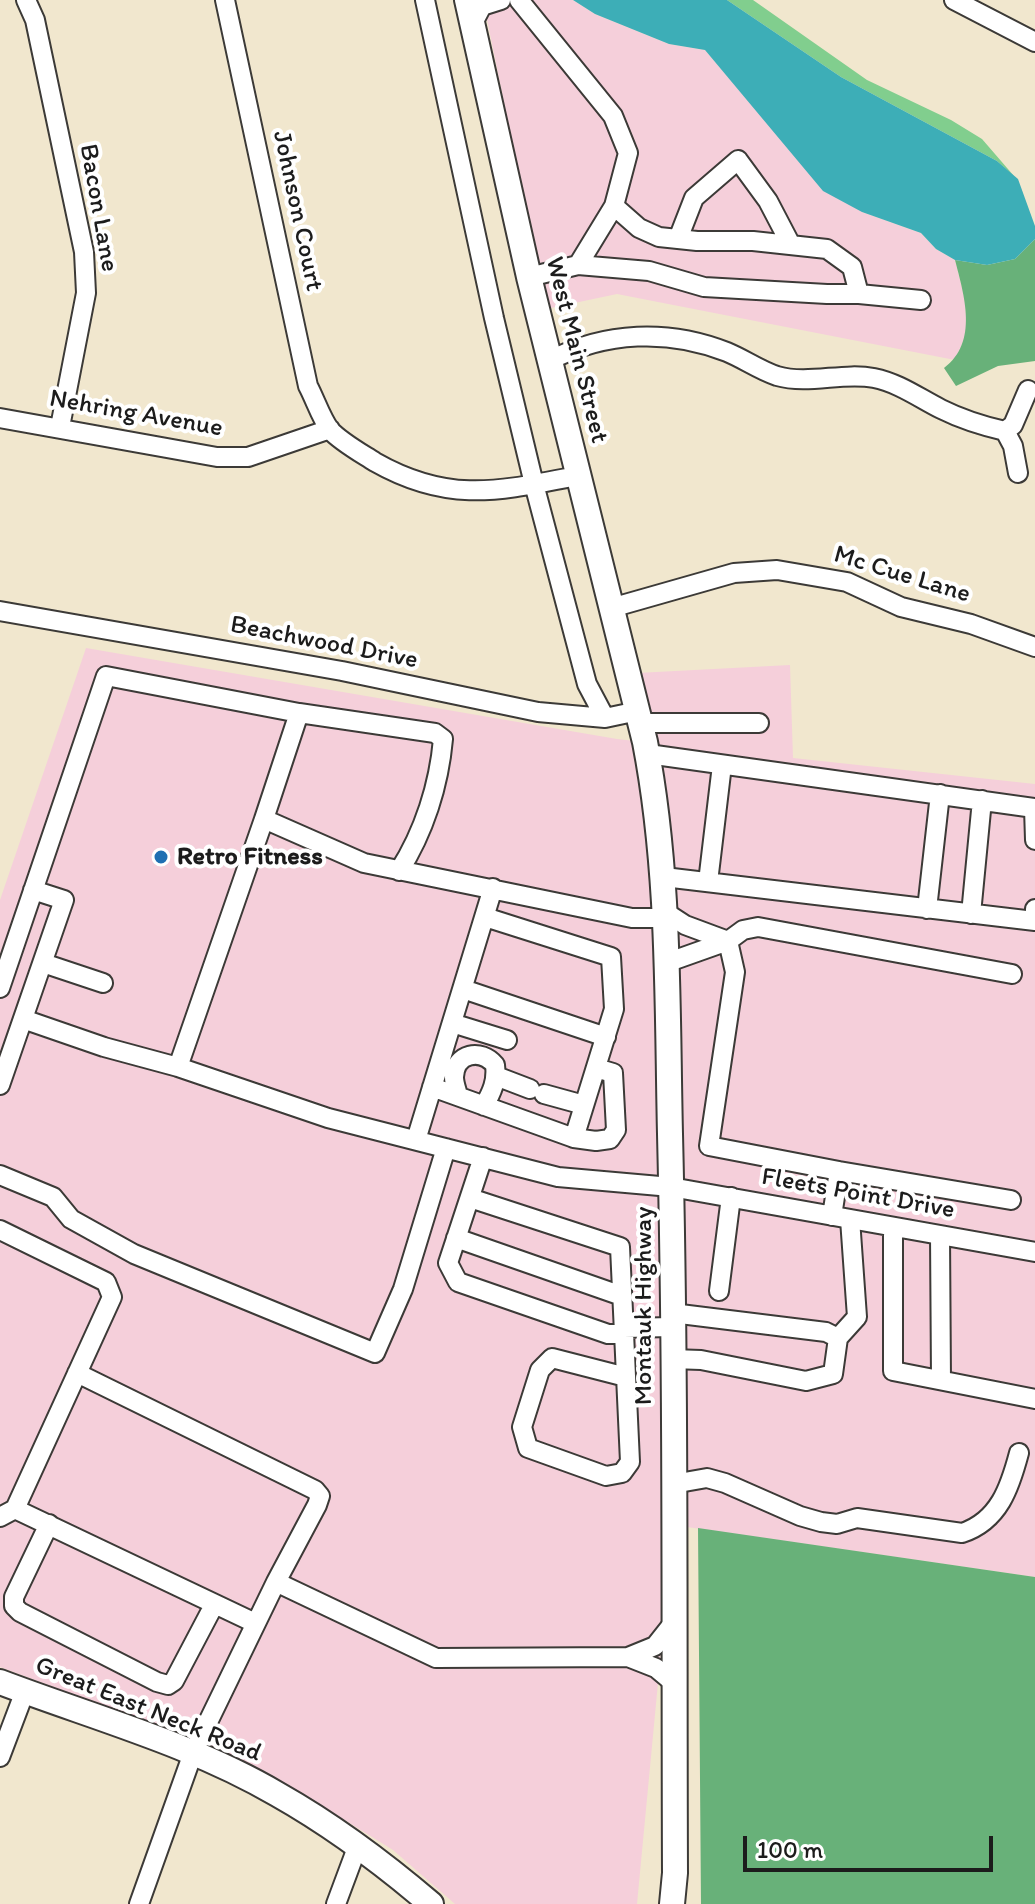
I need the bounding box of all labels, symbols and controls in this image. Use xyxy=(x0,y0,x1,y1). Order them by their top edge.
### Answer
street label: Johnson Court xyxy=(265,128,329,294)
street label: Bacon Lane xyxy=(71,142,125,274)
street label: West Main Street xyxy=(538,254,614,446)
street label: Nehring Avenue xyxy=(47,383,225,445)
street label: Mc Cue Lane xyxy=(830,539,974,611)
street label: Beachwood Drive xyxy=(228,610,420,676)
place label: Retro Fitness xyxy=(177,841,323,873)
marker: Retro Fitness xyxy=(152,848,170,866)
street label: Fleets Point Drive xyxy=(759,1162,957,1226)
street label: Montauk Highway xyxy=(628,1207,660,1405)
street label: Great East Neck Road xyxy=(30,1650,266,1770)
scale bar xyxy=(747,1820,997,1870)
text: 100 m xyxy=(757,1835,823,1864)

